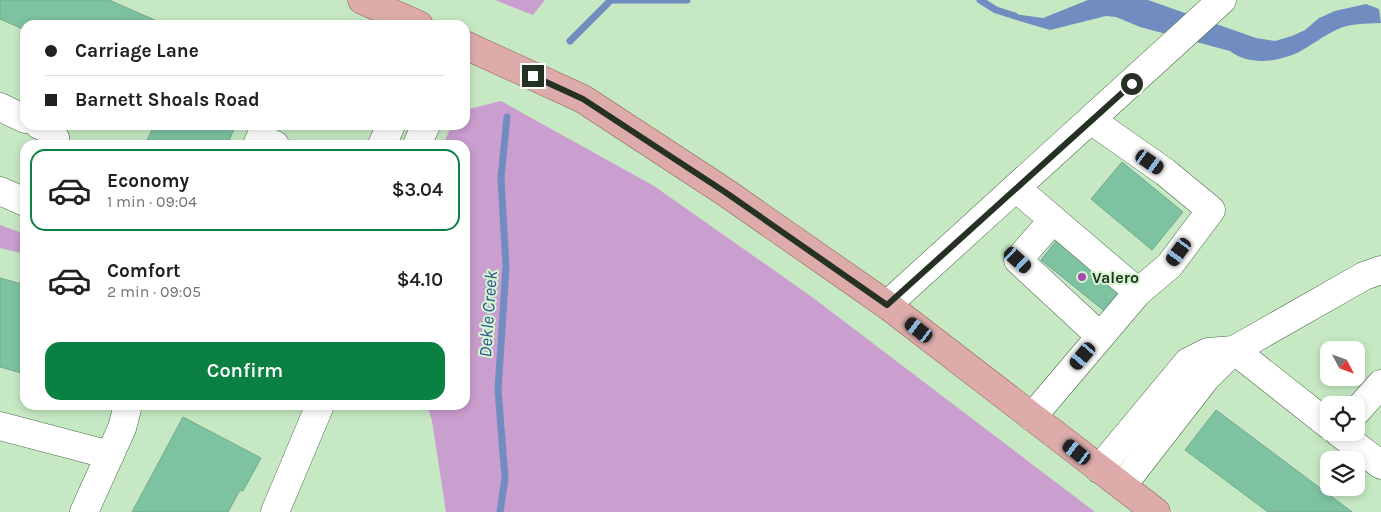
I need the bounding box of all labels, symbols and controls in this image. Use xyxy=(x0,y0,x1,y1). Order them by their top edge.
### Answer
text: Carriage Lane xyxy=(75,40,199,62)
route end xyxy=(522,65,544,87)
route start xyxy=(1121,73,1143,95)
text: Barnett Shoals Road xyxy=(75,89,260,111)
car xyxy=(1133,147,1166,177)
icon: car xyxy=(47,168,92,213)
text: Economy xyxy=(107,170,189,192)
text: $3.04 xyxy=(392,179,443,201)
text: 1 min · 09:04 xyxy=(107,192,197,211)
car xyxy=(1164,235,1193,269)
car xyxy=(1001,244,1034,276)
icon: car xyxy=(47,258,92,303)
text: Comfort xyxy=(107,260,181,282)
place label: Valero xyxy=(1092,268,1139,287)
text: $4.10 xyxy=(397,269,443,291)
water label: Dekle Creek xyxy=(474,269,502,358)
marker: Valero xyxy=(1076,271,1088,283)
text: 2 min · 09:05 xyxy=(107,282,201,301)
car xyxy=(902,315,935,345)
car xyxy=(1067,340,1098,372)
north arrow xyxy=(1320,341,1365,386)
map controls xyxy=(1320,341,1365,496)
button: Confirm xyxy=(45,342,445,400)
button: locate xyxy=(1320,396,1365,441)
car xyxy=(1060,437,1093,467)
button: layers xyxy=(1320,451,1365,496)

